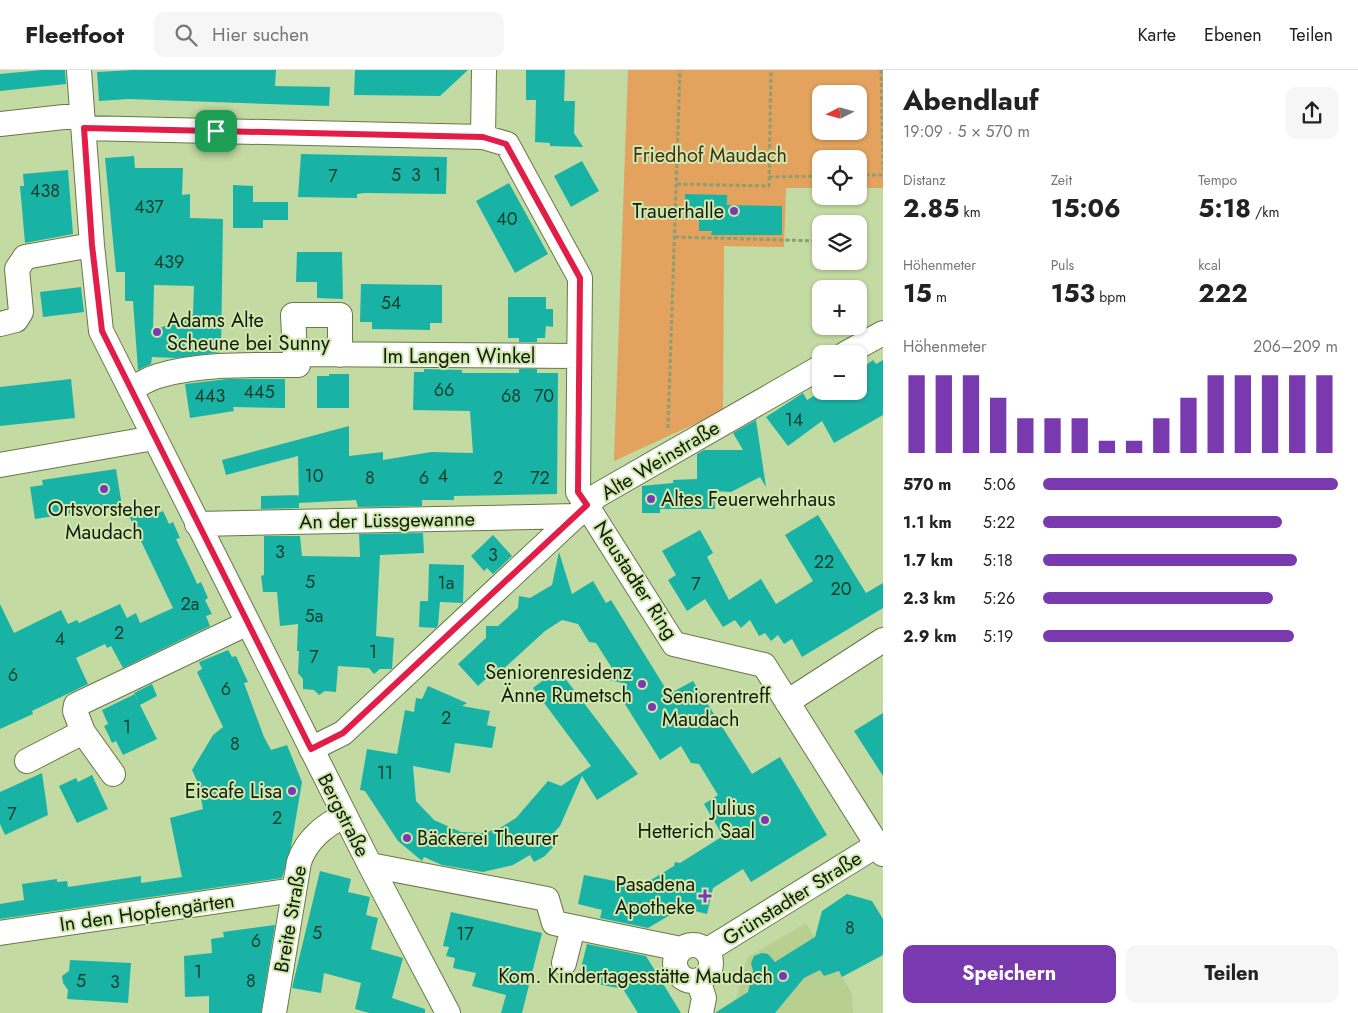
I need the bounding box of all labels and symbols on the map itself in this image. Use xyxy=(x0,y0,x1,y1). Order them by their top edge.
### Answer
north arrow xyxy=(812,85,868,140)
pin xyxy=(195,110,237,152)
park label: Friedhof Maudach xyxy=(633,141,787,170)
house number: 5 xyxy=(391,162,401,188)
house number: 3 xyxy=(411,162,421,188)
house number: 1 xyxy=(433,162,441,188)
house number: 7 xyxy=(328,163,338,189)
house number: 438 xyxy=(30,178,60,204)
house number: 437 xyxy=(134,194,164,220)
place label: Trauerhalle xyxy=(633,197,724,226)
marker: Trauerhalle xyxy=(728,205,740,217)
house number: 40 xyxy=(496,206,518,232)
house number: 439 xyxy=(154,249,184,275)
house number: 54 xyxy=(381,290,401,316)
place label: Adams Alte Scheune bei Sunny xyxy=(167,306,330,358)
marker: Adams Alte Scheune bei Sunny xyxy=(151,326,163,338)
street label: Im Langen Winkel xyxy=(383,342,535,371)
house number: 66 xyxy=(434,377,454,403)
house number: 445 xyxy=(243,379,275,405)
house number: 443 xyxy=(195,383,226,409)
house number: 68 xyxy=(501,383,521,409)
house number: 70 xyxy=(534,383,554,409)
house number: 14 xyxy=(785,407,803,433)
street label: Alte Weinstraße xyxy=(595,413,725,507)
house number: 10 xyxy=(305,463,324,489)
house number: 4 xyxy=(438,463,448,489)
house number: 8 xyxy=(365,465,375,491)
house number: 6 xyxy=(419,465,429,491)
house number: 2 xyxy=(493,465,503,491)
house number: 72 xyxy=(530,465,550,491)
marker: Ortsvorsteher Maudach xyxy=(98,483,110,495)
place label: Altes Feuerwehrhaus xyxy=(661,485,836,514)
marker: Altes Feuerwehrhaus xyxy=(645,493,657,505)
place label: Ortsvorsteher Maudach xyxy=(48,495,160,547)
street label: An der Lüssgewanne xyxy=(299,504,475,537)
street label: Neustadter Ring xyxy=(586,515,685,645)
house number: 3 xyxy=(275,539,285,565)
house number: 3 xyxy=(488,542,498,568)
house number: 22 xyxy=(814,549,834,575)
house number: 5 xyxy=(305,569,315,595)
house number: 1a xyxy=(438,570,454,596)
house number: 7 xyxy=(691,571,701,597)
house number: 20 xyxy=(830,576,852,602)
house number: 2a xyxy=(181,591,199,617)
house number: 5a xyxy=(305,603,323,629)
house number: 2 xyxy=(114,620,124,646)
house number: 4 xyxy=(55,626,65,652)
house number: 1 xyxy=(369,639,377,665)
house number: 7 xyxy=(309,644,319,670)
place label: Seniorenresidenz Änne Rumetsch xyxy=(485,658,632,710)
house number: 6 xyxy=(8,662,18,688)
house number: 6 xyxy=(221,676,231,702)
marker: Seniorenresidenz Änne Rumetsch xyxy=(636,678,648,690)
place label: Seniorentreff Maudach xyxy=(662,682,772,734)
marker: Seniorentreff Maudach xyxy=(646,701,658,713)
house number: 2 xyxy=(441,705,451,731)
house number: 1 xyxy=(123,714,131,740)
house number: 8 xyxy=(230,731,240,757)
house number: 11 xyxy=(377,760,393,786)
street label: Bergstraße xyxy=(310,768,377,862)
place label: Eiscafe Lisa xyxy=(185,777,282,806)
marker: Eiscafe Lisa xyxy=(286,785,298,797)
place label: Julius Hetterich Saal xyxy=(638,794,755,846)
house number: 7 xyxy=(7,801,17,827)
house number: 2 xyxy=(272,805,282,831)
marker: Julius Hetterich Saal xyxy=(759,814,771,826)
place label: Bäckerei Theurer xyxy=(417,824,559,853)
marker: Bäckerei Theurer xyxy=(401,832,413,844)
street label: Grünstadter Straße xyxy=(717,844,867,953)
street label: Breite Straße xyxy=(267,863,314,975)
place label: Pasadena Apotheke xyxy=(615,870,695,922)
street label: In den Hopfengärten xyxy=(58,886,236,939)
marker: Pasadena Apotheke xyxy=(699,890,711,902)
house number: 8 xyxy=(845,915,855,941)
house number: 5 xyxy=(312,920,322,946)
house number: 17 xyxy=(456,921,474,947)
house number: 6 xyxy=(251,928,261,954)
house number: 1 xyxy=(194,959,202,985)
place label: Kom. Kindertagesstätte Maudach xyxy=(498,962,773,991)
house number: 5 xyxy=(76,968,86,994)
house number: 8 xyxy=(246,968,256,994)
house number: 3 xyxy=(110,969,120,995)
marker: Kom. Kindertagesstätte Maudach xyxy=(777,970,789,982)

